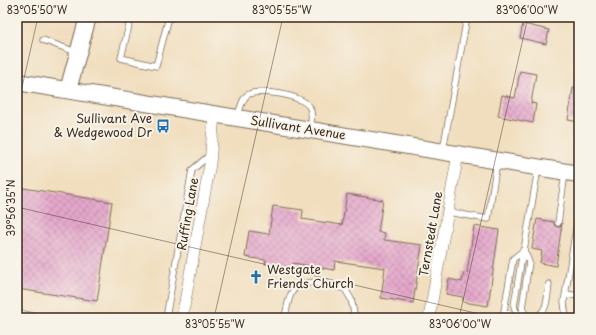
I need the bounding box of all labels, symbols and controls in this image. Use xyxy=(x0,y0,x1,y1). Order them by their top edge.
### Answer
text: 83°05'50"W xyxy=(7,2,68,17)
text: 83°05'55"W xyxy=(252,2,313,17)
text: 83°06'00"W xyxy=(496,2,559,17)
place label: Sullivant Ave & Wedgewood Dr xyxy=(54,109,152,141)
street label: Sullivant Avenue xyxy=(249,111,348,144)
bus stop icon: Sullivant Ave & Wedgewood Dr xyxy=(155,118,171,134)
street label: Ruffing Lane xyxy=(172,176,202,252)
text: 39°56'35"N xyxy=(3,179,18,236)
street label: Ternstedt Lane xyxy=(414,189,446,278)
place label: Westgate Friends Church xyxy=(267,260,354,292)
church icon: Westgate Friends Church xyxy=(248,269,264,285)
text: 83°05'55"W xyxy=(185,316,246,331)
text: 83°06'00"W xyxy=(429,316,492,331)

